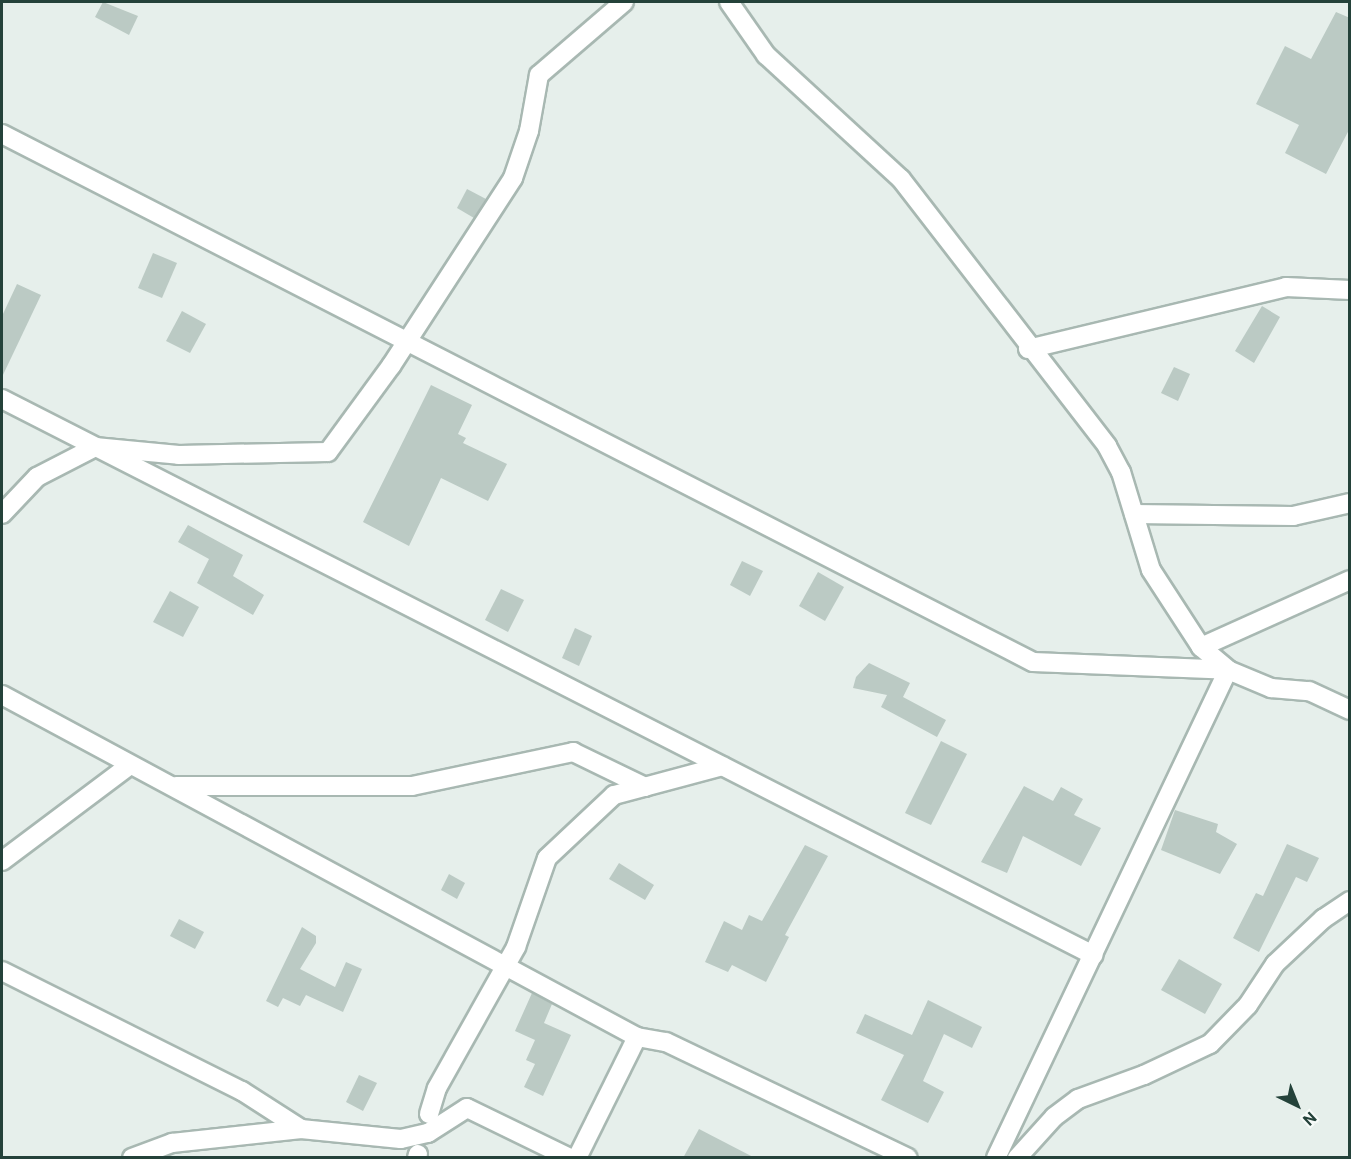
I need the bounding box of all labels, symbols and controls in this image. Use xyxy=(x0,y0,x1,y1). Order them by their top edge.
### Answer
north arrow xyxy=(1267,1075,1327,1135)
text: N xyxy=(1299,1108,1320,1129)

